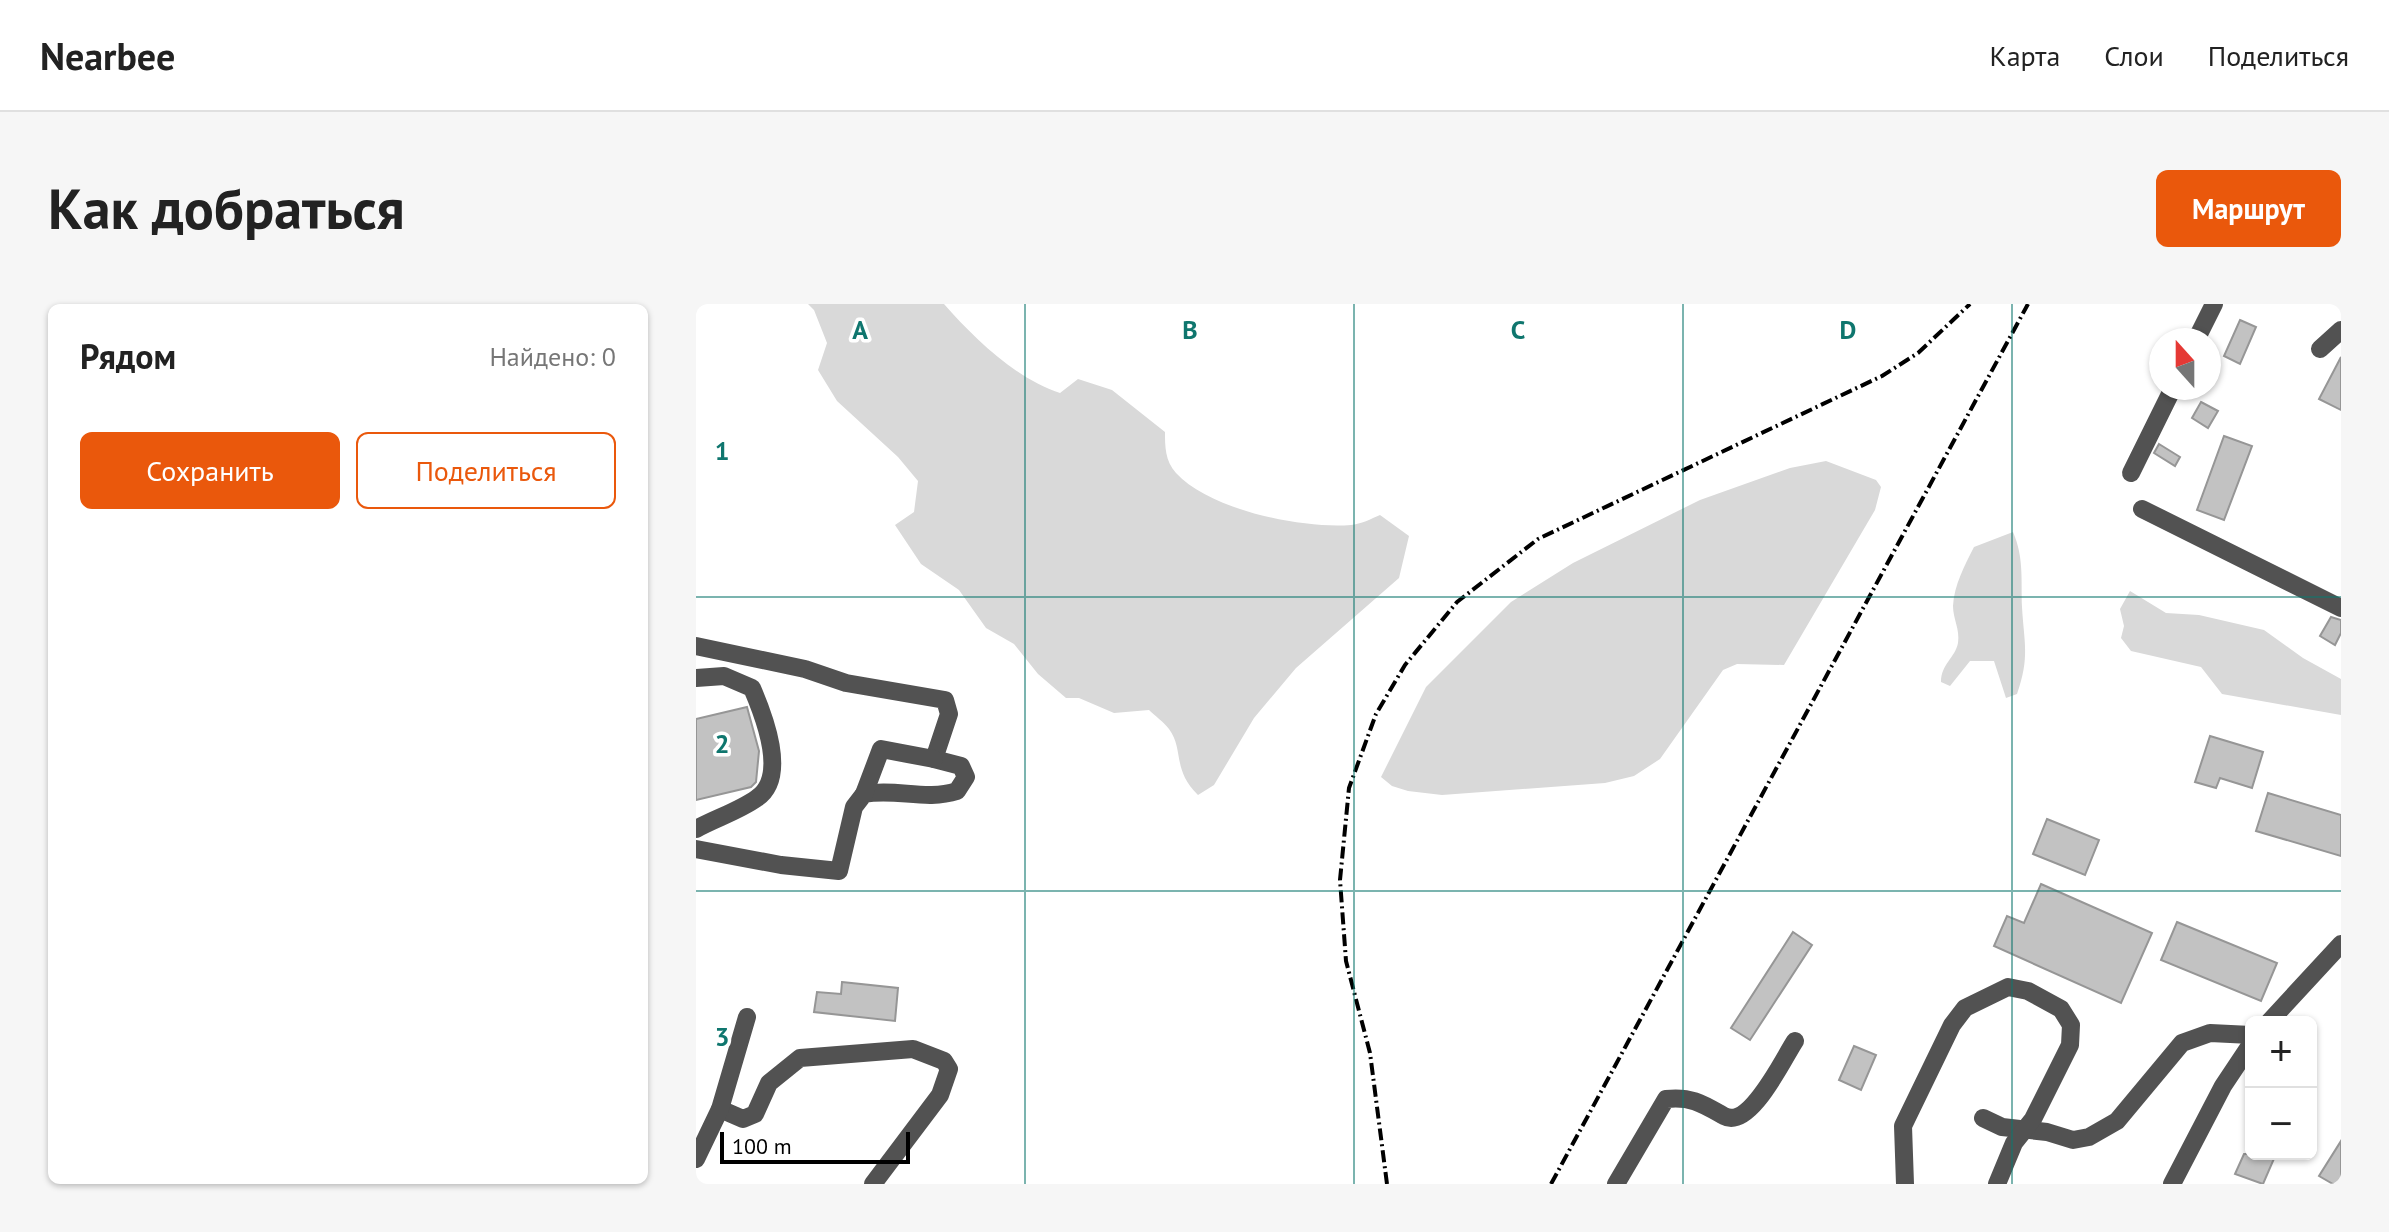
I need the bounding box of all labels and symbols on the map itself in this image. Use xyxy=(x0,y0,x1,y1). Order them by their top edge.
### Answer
text: A xyxy=(852,313,868,346)
text: B xyxy=(1182,313,1198,346)
text: C xyxy=(1511,313,1525,346)
text: D xyxy=(1840,313,1856,346)
north arrow xyxy=(2149,328,2221,400)
text: 1 xyxy=(715,434,729,467)
text: 2 xyxy=(715,727,729,760)
text: 3 xyxy=(715,1020,729,1053)
scale bar xyxy=(720,1128,910,1164)

